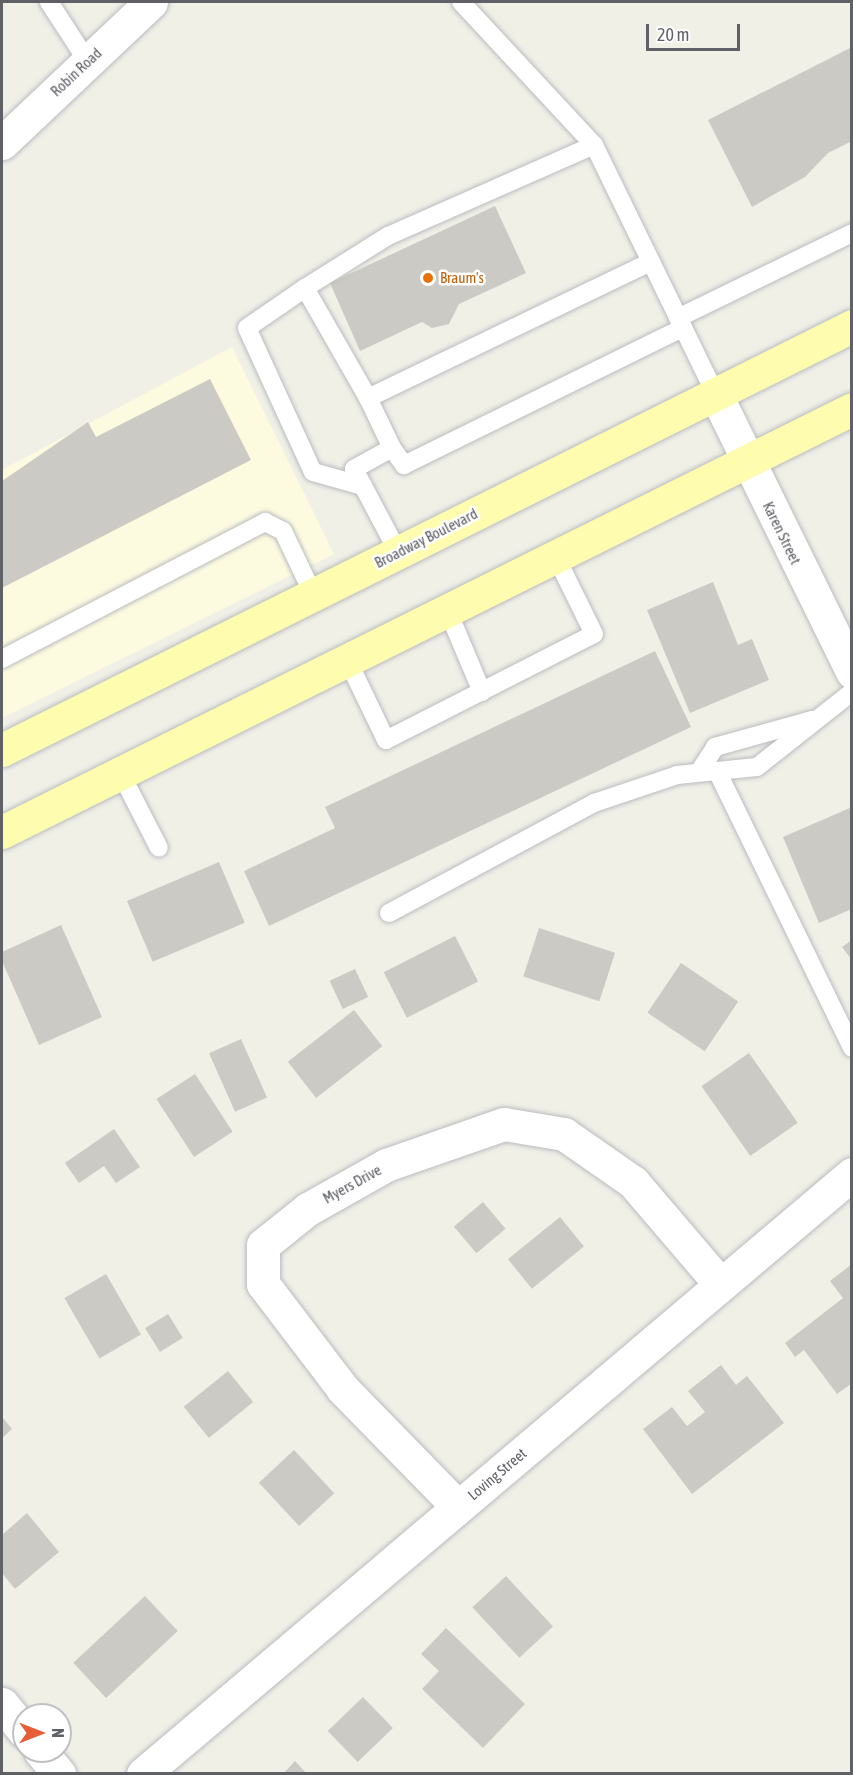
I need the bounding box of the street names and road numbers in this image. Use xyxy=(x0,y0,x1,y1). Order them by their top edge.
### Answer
street label: Robin Road xyxy=(47,44,105,100)
street label: Karen Street xyxy=(759,499,805,567)
street label: Broadway Boulevard xyxy=(372,504,480,572)
street label: Myers Drive xyxy=(320,1161,384,1207)
street label: Loving Street xyxy=(464,1444,530,1504)

